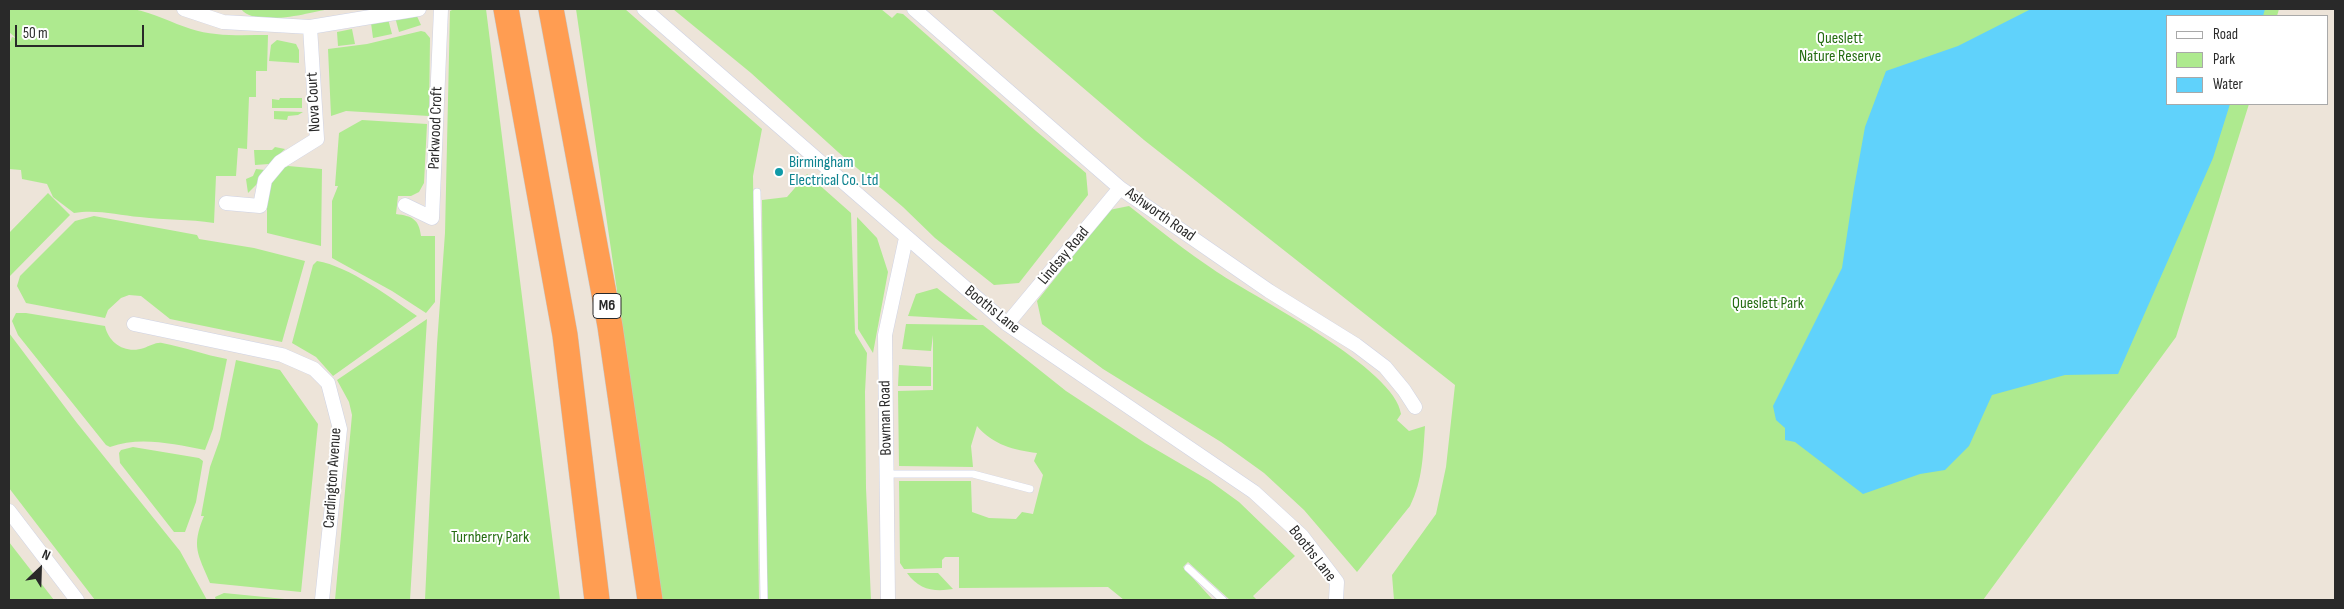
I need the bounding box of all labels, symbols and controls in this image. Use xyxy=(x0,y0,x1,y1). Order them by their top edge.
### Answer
scale bar xyxy=(18,15,146,47)
legend xyxy=(2166,15,2329,105)
text: 50 m xyxy=(23,24,48,43)
text: Road xyxy=(2213,25,2238,44)
park label: Queslett Nature Reserve xyxy=(1799,29,1881,67)
text: Park xyxy=(2213,50,2235,69)
street label: Nova Court xyxy=(303,72,325,132)
text: Water xyxy=(2213,75,2243,94)
street label: Parkwood Croft xyxy=(425,86,447,170)
place label: Birmingham Electrical Co. Ltd xyxy=(789,153,878,191)
marker: Birmingham Electrical Co. Ltd xyxy=(773,166,785,178)
street label: Ashworth Road xyxy=(1121,184,1199,246)
street label: Lindsay Road xyxy=(1034,223,1094,289)
street label: Booths Lane xyxy=(960,282,1024,338)
road number: M6 xyxy=(593,294,621,318)
park label: Queslett Park xyxy=(1732,294,1804,314)
street label: Bowman Road xyxy=(876,380,896,456)
street label: Cardington Avenue xyxy=(320,427,346,529)
street label: Booths Lane xyxy=(1284,522,1340,586)
park label: Turnberry Park xyxy=(451,528,529,548)
north arrow xyxy=(15,544,65,594)
text: N xyxy=(39,546,53,564)

